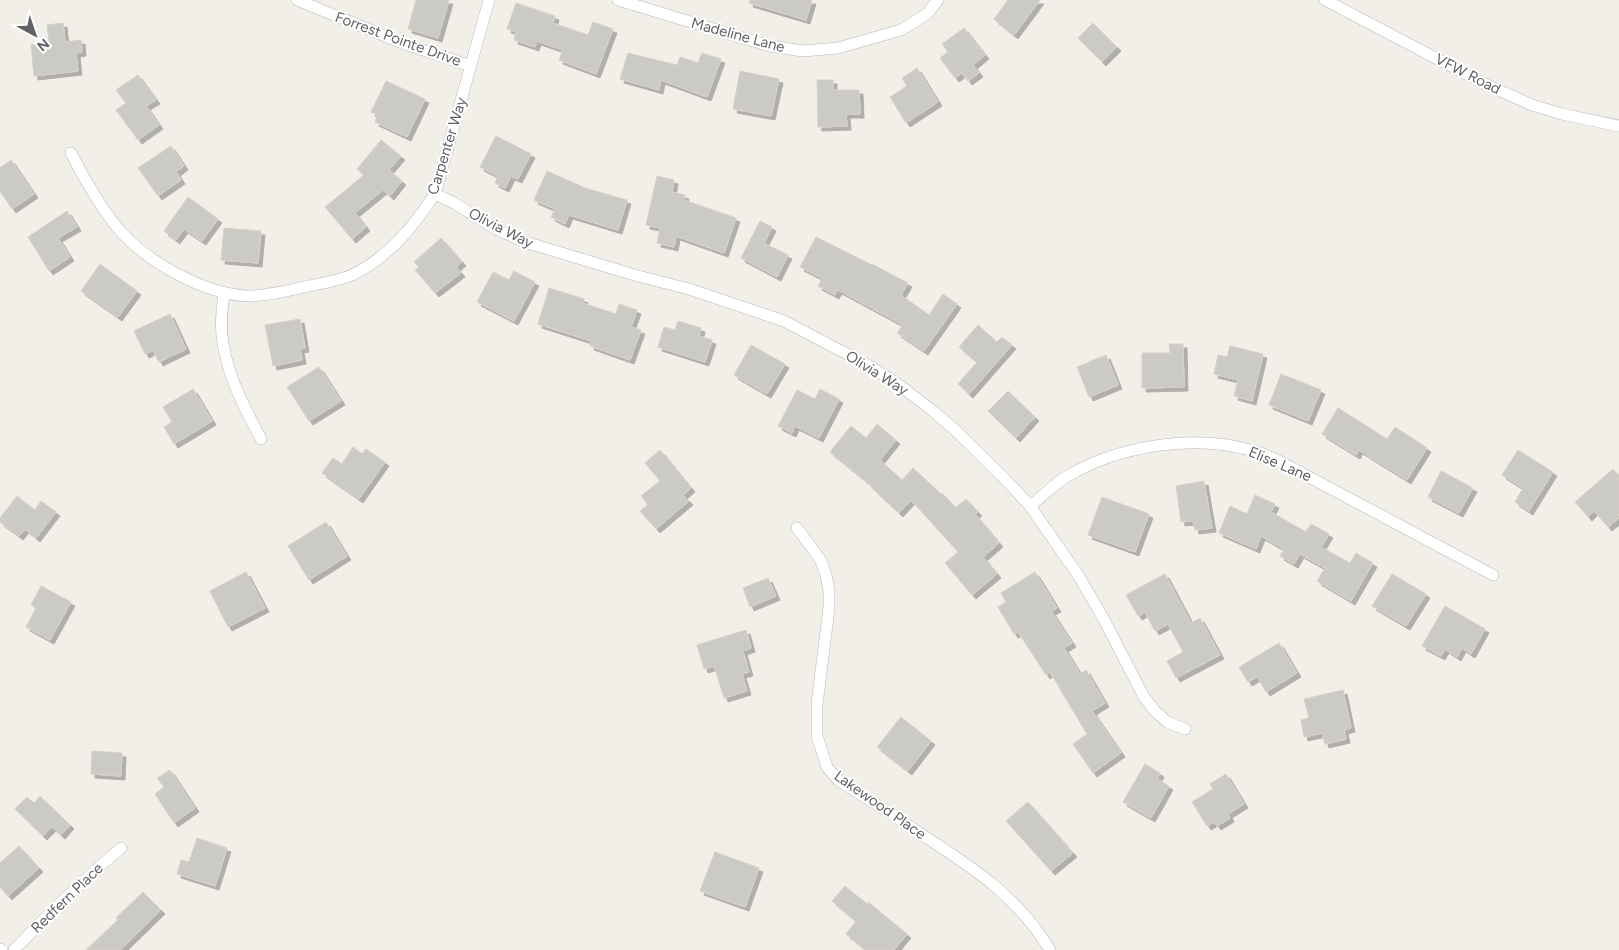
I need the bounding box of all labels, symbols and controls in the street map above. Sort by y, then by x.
street label: Forrest Pointe Drive [333,8,463,70]
north arrow [10,10,60,60]
street label: Madeline Lane [689,14,787,56]
text: N [33,35,53,55]
street label: VFW Road [1432,50,1504,98]
street label: Carpenter Way [424,95,470,197]
street label: Olivia Way [466,204,536,252]
street label: Olivia Way [842,347,912,399]
street label: Elise Lane [1246,443,1314,485]
street label: Lakewood Place [831,767,929,843]
street label: Redfern Place [27,859,107,937]

